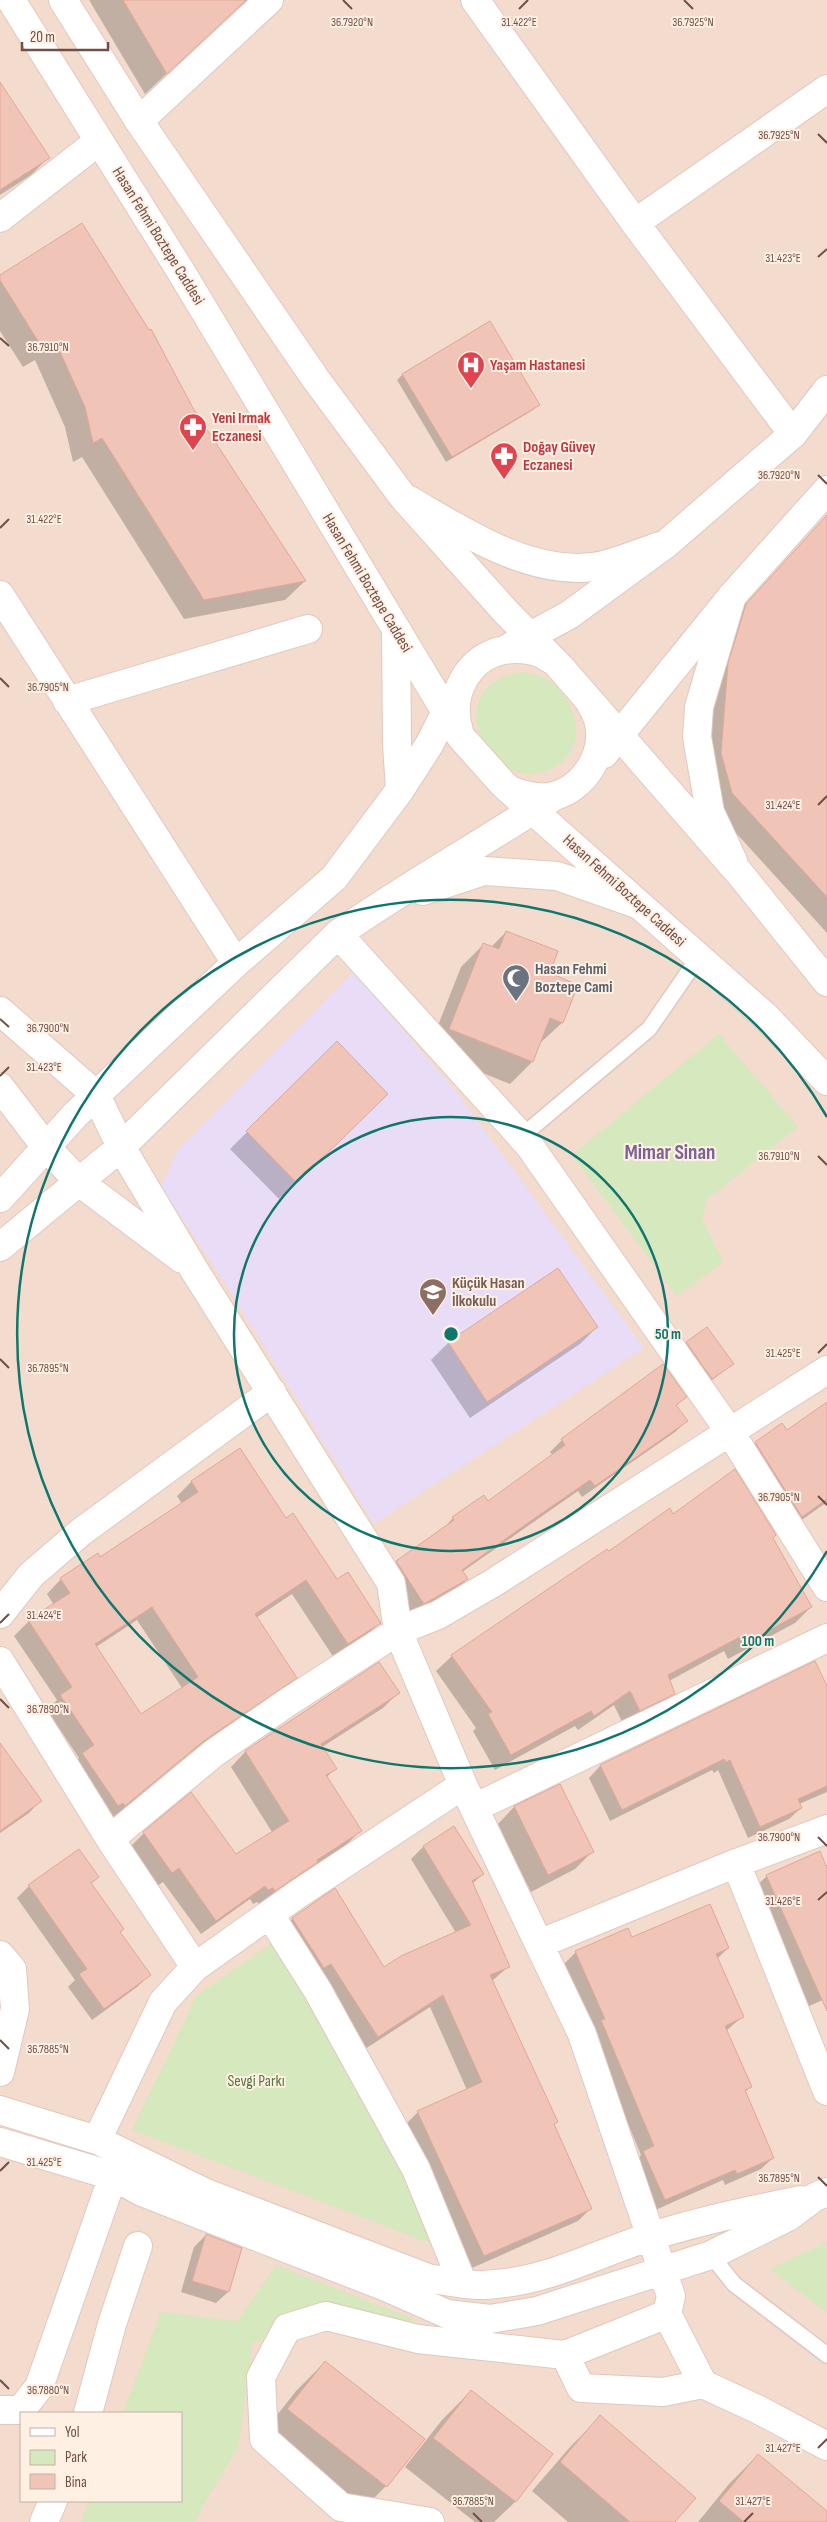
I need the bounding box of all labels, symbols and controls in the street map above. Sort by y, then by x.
text: 36.7920°N [331,15,373,30]
text: 31.422°E [501,15,537,30]
text: 36.7925°N [672,15,714,30]
scale bar [22,20,109,52]
text: 20 m [30,28,55,47]
text: 36.7925°N [758,128,800,143]
street label: Hasan Fehmi Boztepe Caddesi [108,164,208,308]
text: 31.423°E [765,251,801,266]
text: 36.7910°N [27,340,69,355]
hospital icon: Yaşam Hastanesi [456,350,486,389]
place label: Yaşam Hastanesi [490,356,585,375]
place label: Yeni Irmak Eczanesi [212,409,271,446]
pharmacy icon: Yeni Irmak Eczanesi [178,412,208,451]
place label: Doğay Güvey Eczanesi [523,438,596,475]
pharmacy icon: Doğay Güvey Eczanesi [489,441,519,480]
text: 36.7920°N [758,468,800,483]
street label: Hasan Fehmi Boztepe Caddesi [318,510,416,656]
text: 31.422°E [26,512,62,527]
text: 36.7905°N [27,680,69,695]
text: 31.424°E [766,798,800,813]
street label: Hasan Fehmi Boztepe Caddesi [559,831,689,951]
place label: Hasan Fehmi Boztepe Cami [535,960,612,997]
mosque icon: Hasan Fehmi Boztepe Cami [501,963,531,1002]
text: 36.7900°N [27,1021,69,1036]
text: 31.423°E [26,1060,62,1075]
district label: Mimar Sinan [625,1140,715,1165]
text: 36.7910°N [758,1149,800,1164]
place label: Küçük Hasan İlkokulu [452,1274,525,1311]
school or university icon: Küçük Hasan İlkokulu [418,1277,448,1316]
centre of rings [442,1325,460,1343]
text: 50 m [655,1325,681,1344]
text: 31.425°E [765,1346,801,1361]
text: 36.7895°N [27,1361,69,1376]
text: 36.7905°N [758,1490,800,1505]
text: 31.424°E [27,1608,61,1623]
text: 100 m [742,1632,774,1651]
text: 36.7890°N [27,1702,69,1717]
text: 36.7900°N [758,1830,800,1845]
text: 31.426°E [765,1894,801,1909]
text: 36.7885°N [27,2042,69,2057]
park label: Sevgi Parkı [227,2072,285,2091]
text: 31.425°E [26,2155,62,2170]
text: 36.7895°N [758,2171,800,2186]
text: 36.7880°N [27,2383,69,2398]
legend [20,2412,182,2502]
text: Yol [65,2423,80,2442]
text: 31.427°E [765,2441,801,2456]
text: Park [65,2448,87,2467]
text: Bina [65,2473,87,2492]
text: 36.7885°N [452,2494,494,2509]
text: 31.427°E [735,2494,771,2509]

